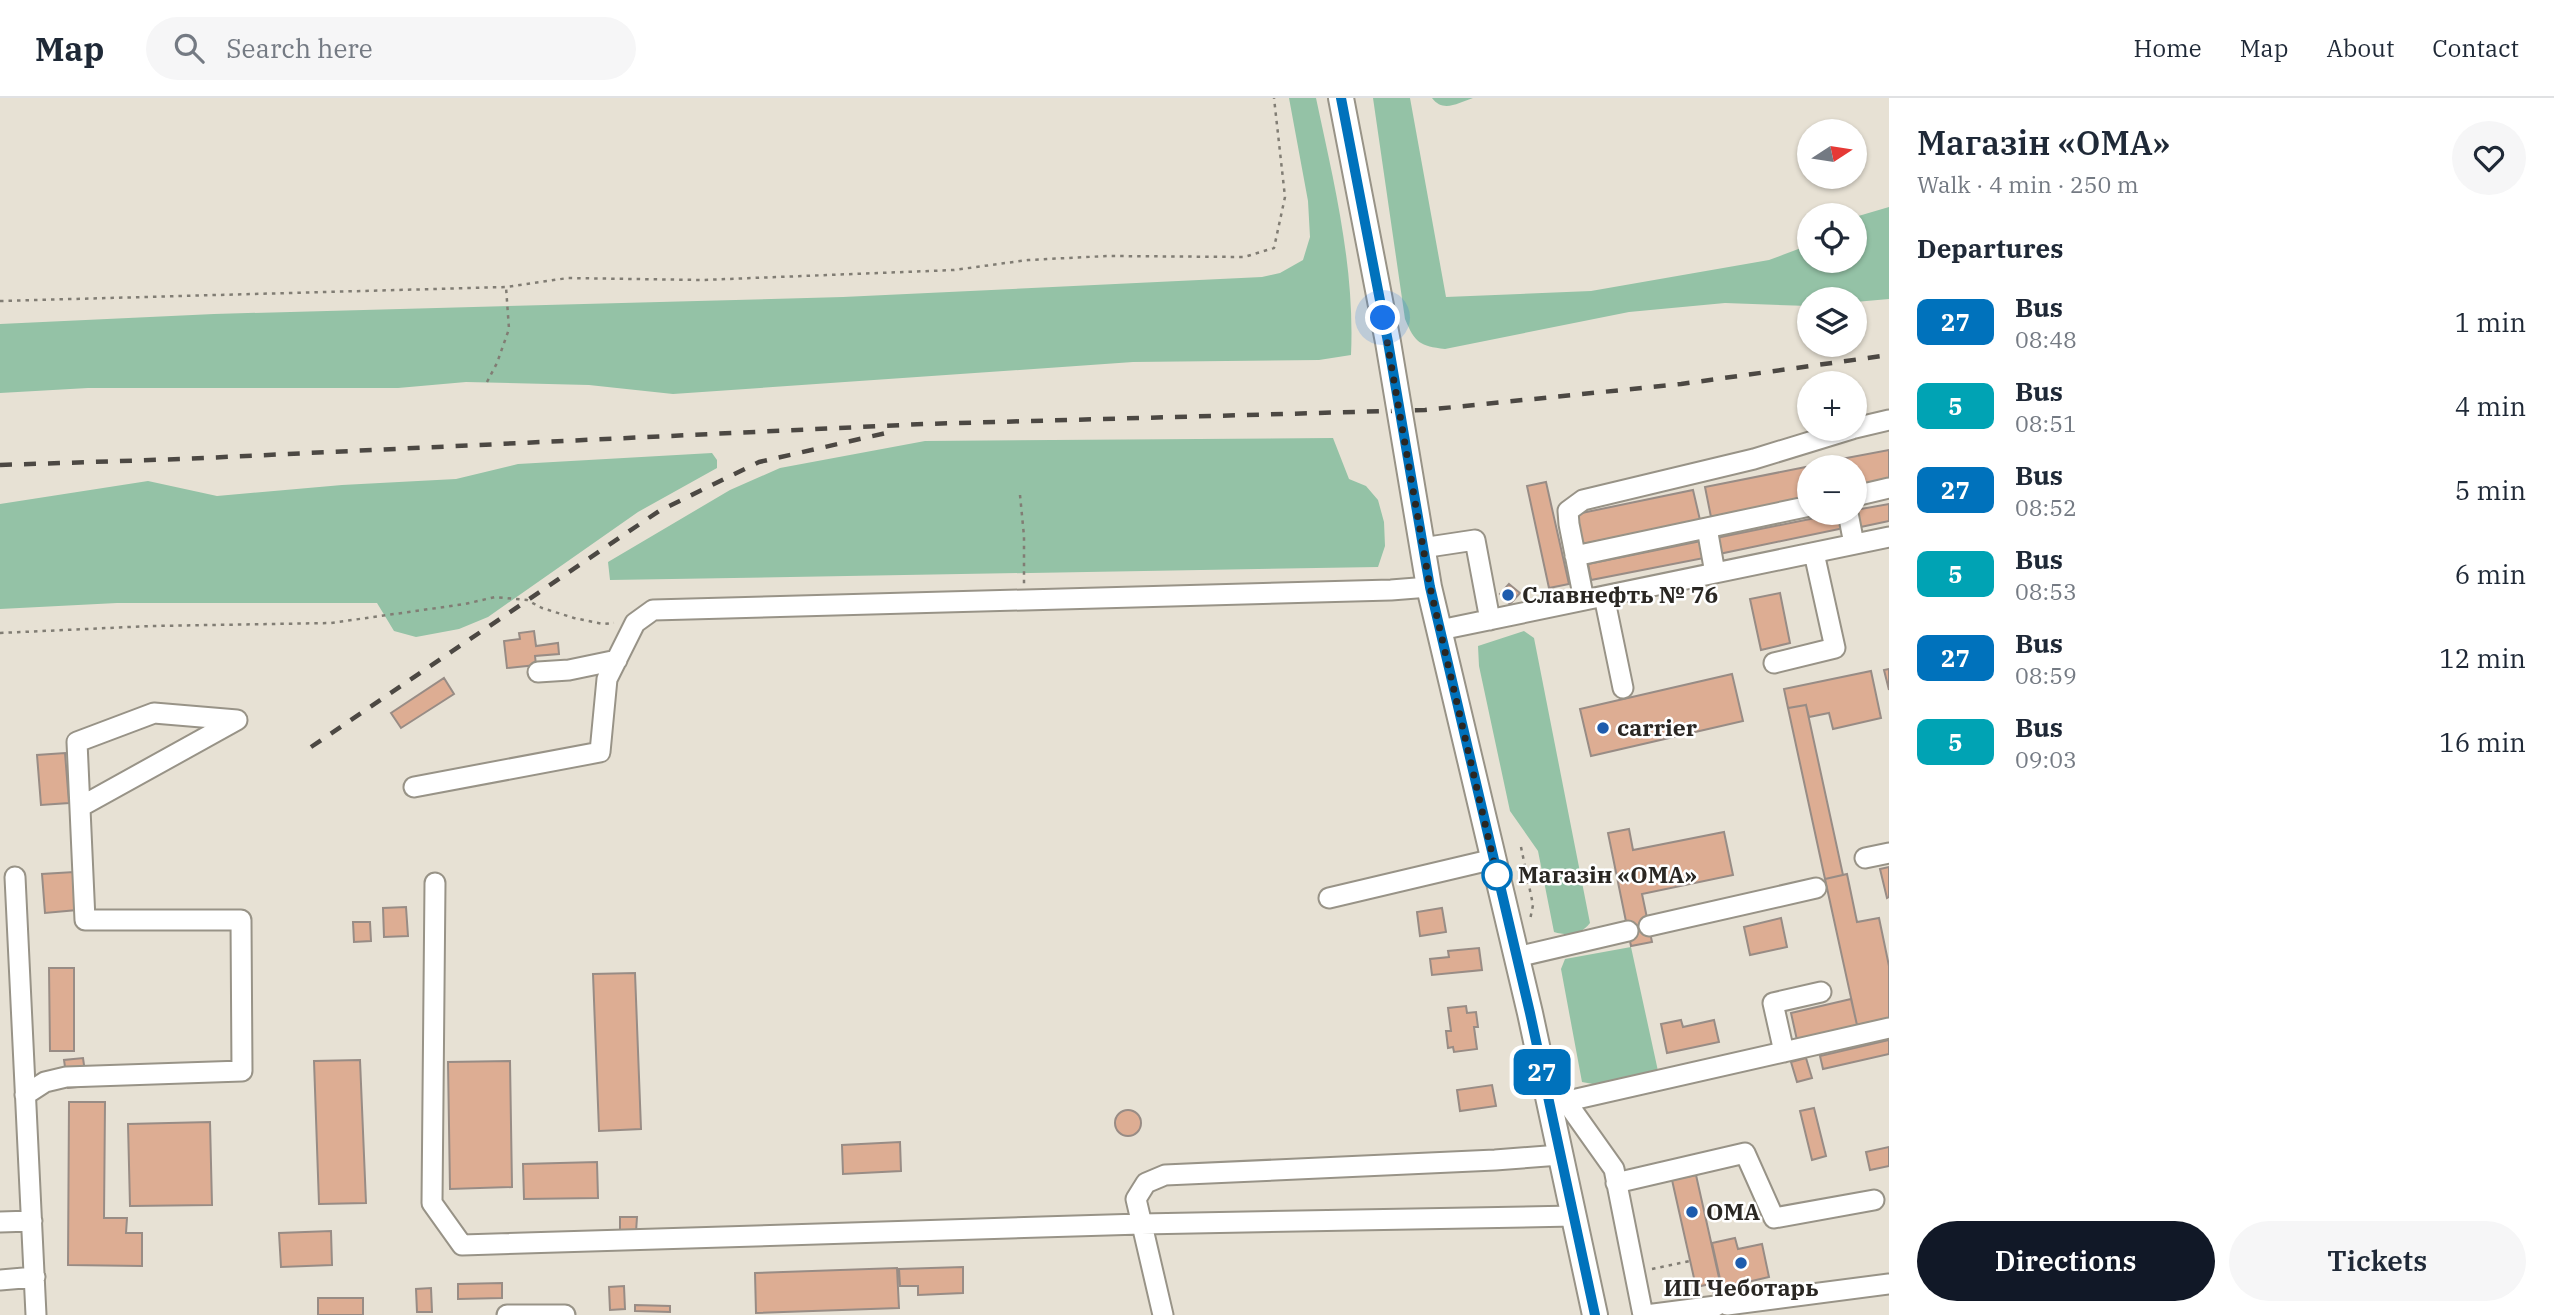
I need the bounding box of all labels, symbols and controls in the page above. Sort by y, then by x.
search box [146,17,636,80]
text: Map [35,27,104,70]
icon: search [170,29,208,67]
text: Search here [226,31,373,65]
text: Home [2134,32,2202,64]
text: Map [2240,32,2288,64]
text: About [2326,32,2394,64]
text: Contact [2432,32,2519,64]
north arrow [1797,119,1867,189]
map controls [1797,119,1867,525]
text: Магазін «ОМА» [1917,121,2170,164]
button: heart [2452,121,2526,195]
text: Walk · 4 min · 250 m [1917,169,2139,199]
button: locate [1797,203,1867,273]
text: Departures [1917,231,2063,265]
button: layers [1797,287,1867,357]
text: Bus [2015,290,2063,324]
your location [1365,300,1400,335]
text: 1 min [2455,305,2526,339]
text: 27 [1941,306,1970,338]
text: 08:48 [2015,324,2077,354]
button: + [1797,371,1867,441]
text: Bus [2015,374,2063,408]
text: 4 min [2455,389,2526,423]
text: 5 [1948,390,1963,422]
text: 08:51 [2015,408,2077,438]
button: − [1797,455,1867,525]
text: Bus [2015,458,2063,492]
text: 5 min [2455,473,2526,507]
text: 27 [1941,474,1970,506]
text: 08:52 [2015,492,2077,522]
text: Bus [2015,542,2063,576]
text: 6 min [2455,557,2526,591]
text: 5 [1948,558,1963,590]
text: 08:53 [2015,576,2077,606]
place label: Славнефть № 76 [1522,579,1718,609]
marker: Славнефть № 76 [1500,587,1516,603]
text: Bus [2015,626,2063,660]
text: 12 min [2439,641,2526,675]
text: 27 [1941,642,1970,674]
text: 08:59 [2015,660,2077,690]
text: Bus [2015,710,2063,744]
place label: carrier [1617,712,1698,742]
marker: carrier [1595,720,1611,736]
text: 16 min [2439,725,2526,759]
text: 5 [1948,726,1963,758]
text: 09:03 [2015,744,2077,774]
place label: Магазін «ОМА» [1518,859,1697,889]
marker: Магазін «ОМА» [1482,860,1512,890]
line badge: 27 [1510,1049,1574,1095]
text: 27 [1528,1056,1556,1088]
place label: ОМА [1706,1196,1760,1226]
marker: ОМА [1684,1204,1700,1220]
button: Directions [1917,1221,2215,1301]
button: Tickets [2229,1221,2526,1301]
marker: ИП Чеботарь [1733,1255,1749,1271]
place label: ИП Чеботарь [1664,1272,1818,1302]

